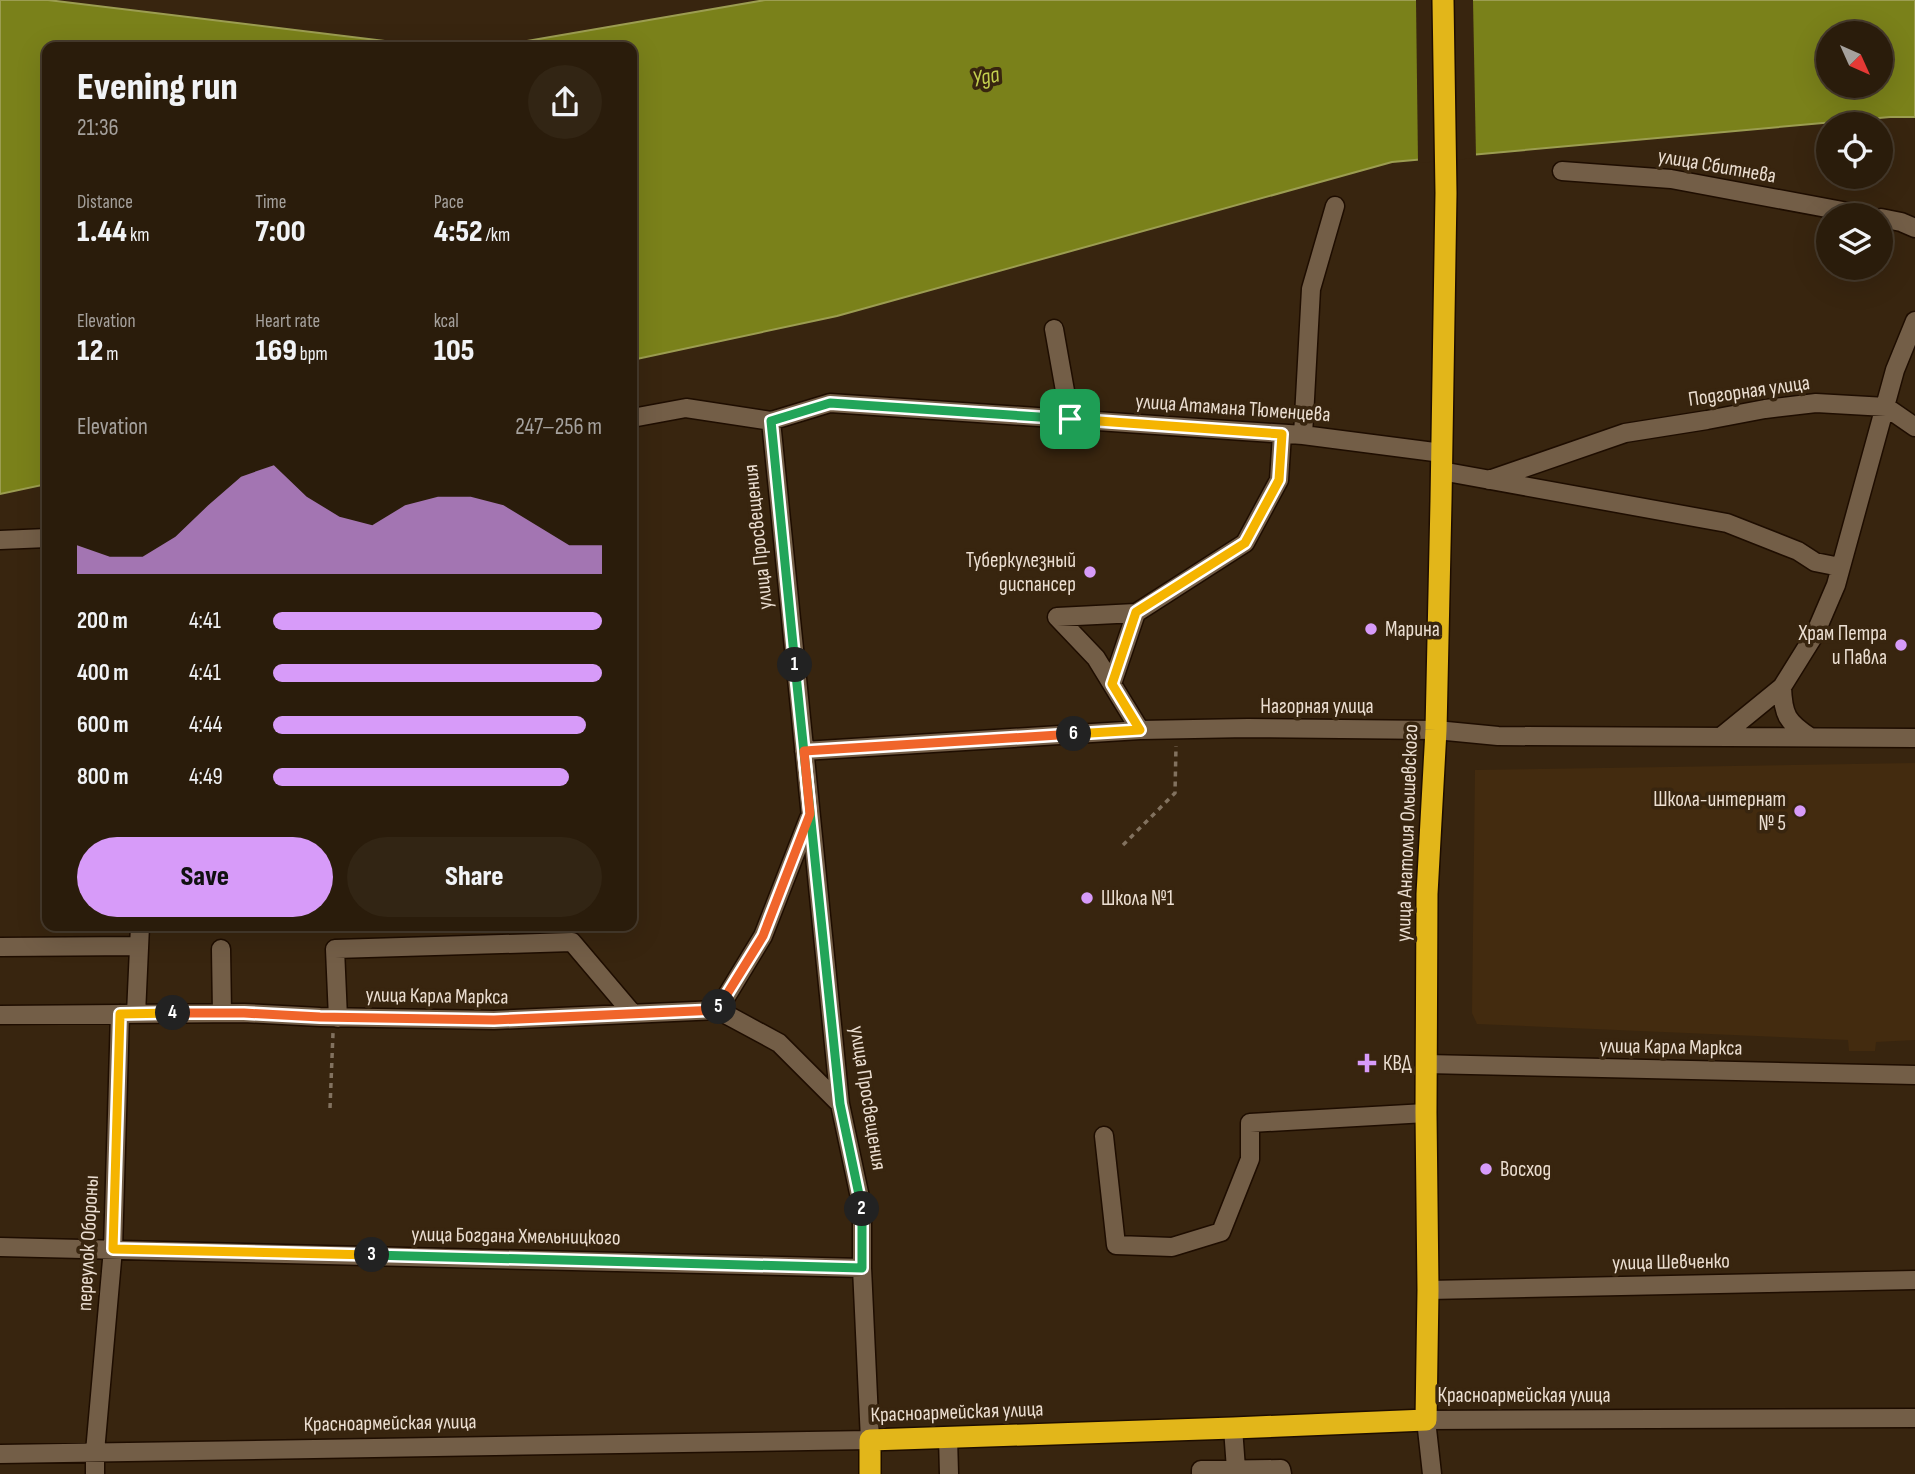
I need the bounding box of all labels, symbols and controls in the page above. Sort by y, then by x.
north arrow [1816,21,1894,98]
map controls [1816,21,1893,280]
water label: Уда [970,60,1003,94]
text: Evening run [77,65,238,110]
button: share [528,65,602,139]
button: locate [1816,112,1893,189]
text: 21:36 [77,114,119,142]
street label: улица Сбитнева [1656,143,1778,189]
text: Distance [77,191,133,214]
text: Time [255,191,286,214]
text: Pace [434,191,464,214]
button: layers [1816,203,1893,280]
text: 1.44 [77,214,127,250]
text: 7:00 [255,214,305,250]
text: 4:52 [434,214,483,250]
text: km [127,224,149,247]
text: /km [483,224,510,247]
text: Elevation [77,310,136,333]
text: Heart rate [255,310,320,333]
text: kcal [434,310,459,333]
text: 12 [77,333,103,369]
text: 169 [255,333,297,369]
text: 105 [434,333,474,369]
text: m [103,343,118,366]
text: bpm [297,343,328,366]
street label: Подгорная улица [1687,370,1811,412]
pin [1040,389,1100,449]
street label: улица Атамана Тюменцева [1135,389,1331,427]
icon: arrive [1051,400,1089,438]
text: Elevation [77,413,148,441]
text: 247–256 m [515,413,602,441]
street label: улица Просвещения [738,463,778,611]
place label: Туберкулезный диспансер [966,548,1076,597]
marker: Туберкулезный диспансер [1082,564,1098,580]
text: 200 m [77,607,128,635]
text: 4:41 [189,607,221,635]
place label: Марина [1385,617,1440,642]
marker: Марина [1363,621,1379,637]
place label: Храм Петра и Павла [1797,621,1887,670]
marker: Храм Петра и Павла [1893,637,1909,653]
pin: 1 [778,648,812,682]
text: 1 [791,653,798,676]
text: 400 m [77,659,128,687]
text: 4:41 [189,659,221,687]
street label: Нагорная улица [1260,694,1374,719]
text: 600 m [77,711,129,739]
text: 4:44 [189,711,222,739]
pin: 6 [1056,716,1092,752]
text: 6 [1069,722,1078,745]
street label: улица Анатолия Ольшевского [1391,724,1423,942]
text: 800 m [77,763,129,791]
text: 4:49 [189,763,223,791]
place label: Школа-интернат № 5 [1653,787,1786,836]
marker: Школа-интернат № 5 [1792,803,1808,819]
button: Save [77,837,333,917]
button: Share [347,837,602,917]
place label: Школа №1 [1101,886,1175,911]
marker: Школа №1 [1079,890,1095,906]
street label: улица Карла Маркса [365,982,509,1010]
pin: 5 [702,990,736,1024]
text: 5 [714,995,723,1018]
pin: 4 [156,996,190,1030]
text: 4 [168,1001,177,1024]
street label: улица Просвещения [844,1024,892,1172]
street label: улица Карла Маркса [1599,1033,1743,1061]
place label: КВД [1383,1051,1412,1076]
marker: КВД [1357,1053,1377,1073]
place label: Восход [1500,1157,1551,1182]
marker: Восход [1478,1161,1494,1177]
street label: переулок Обороны [72,1174,104,1312]
pin: 2 [844,1192,880,1226]
text: 2 [857,1197,866,1220]
street label: улица Богдана Хмельницкого [411,1222,621,1250]
pin: 3 [354,1238,390,1272]
text: 3 [367,1243,376,1266]
street label: улица Шевченко [1612,1248,1730,1276]
street label: Красноармейская улица [1438,1383,1611,1408]
street label: Красноармейская улица [870,1396,1044,1428]
street label: Красноармейская улица [303,1409,477,1437]

